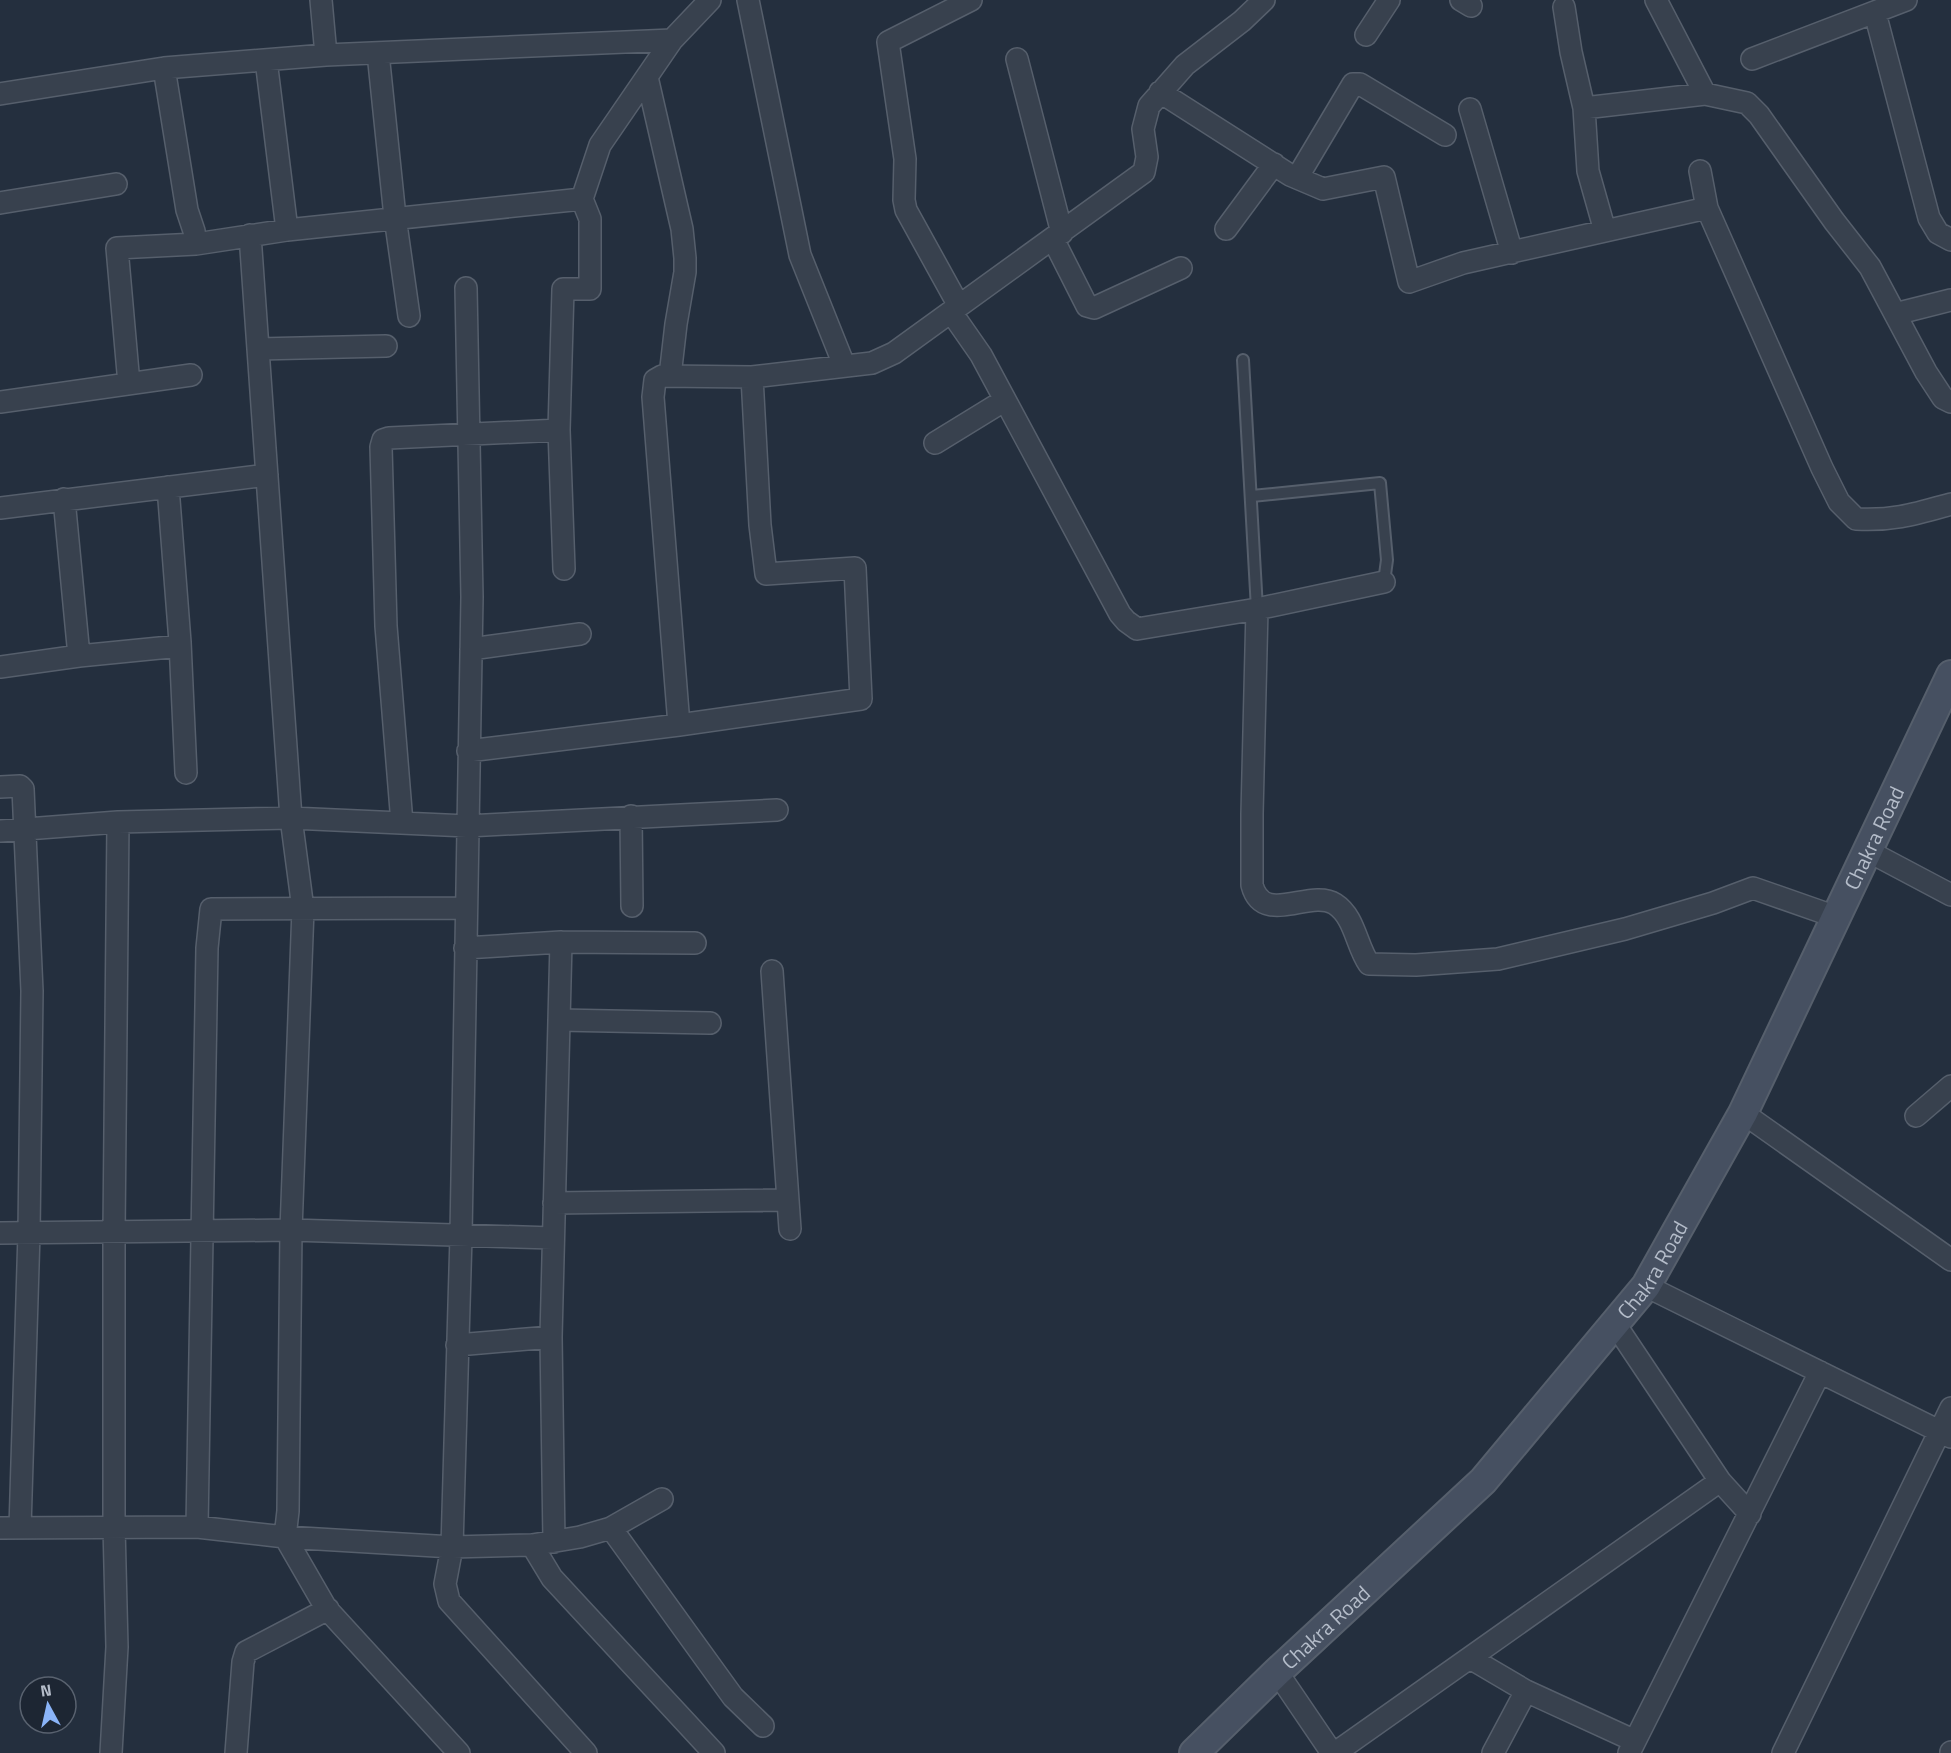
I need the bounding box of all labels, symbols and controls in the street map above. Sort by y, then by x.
street label: Chakra Road [1835,781,1912,895]
street label: Chakra Road [1609,1215,1695,1326]
street label: Chakra Road [1274,1578,1377,1677]
north arrow [18,1675,78,1735]
text: N [39,1677,53,1703]

